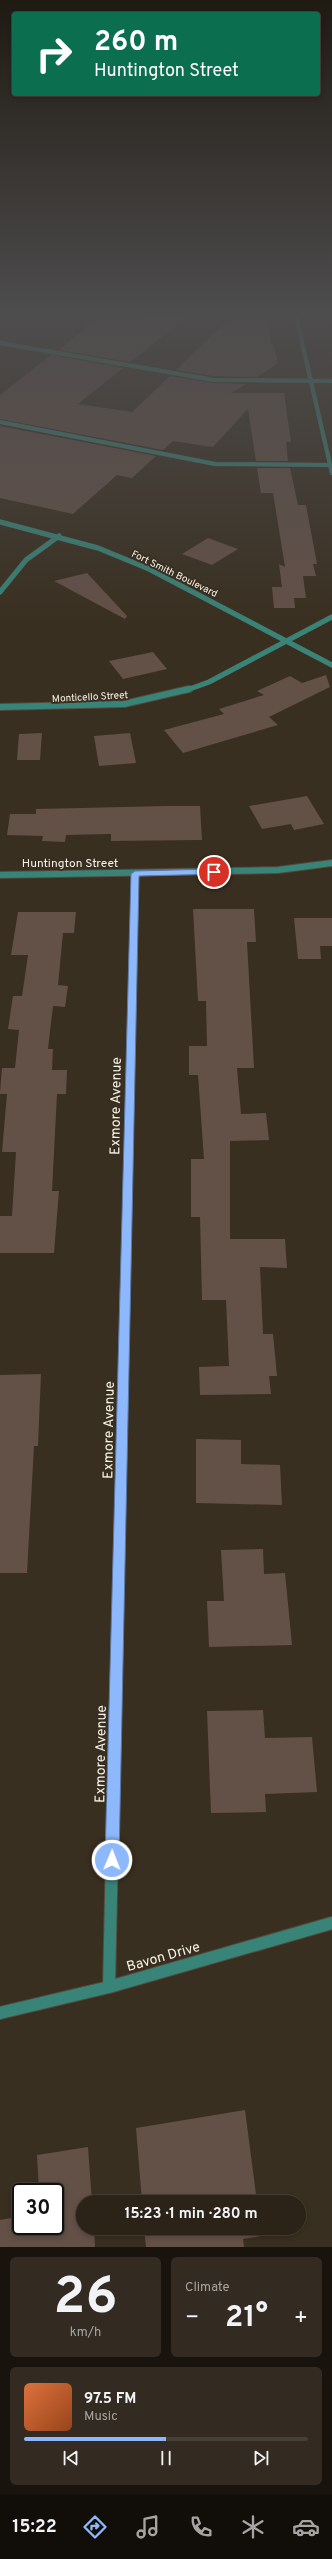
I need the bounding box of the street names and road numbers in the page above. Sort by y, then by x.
street label: Fort Smith Boulevard [129,548,220,601]
street label: Monticello Street [52,689,129,706]
street label: Huntington Street [22,856,118,872]
street label: Exmore Avenue [107,1057,126,1155]
street label: Exmore Avenue [100,1381,119,1479]
street label: Exmore Avenue [92,1705,111,1803]
street label: Bavon Drive [125,1939,202,1976]

